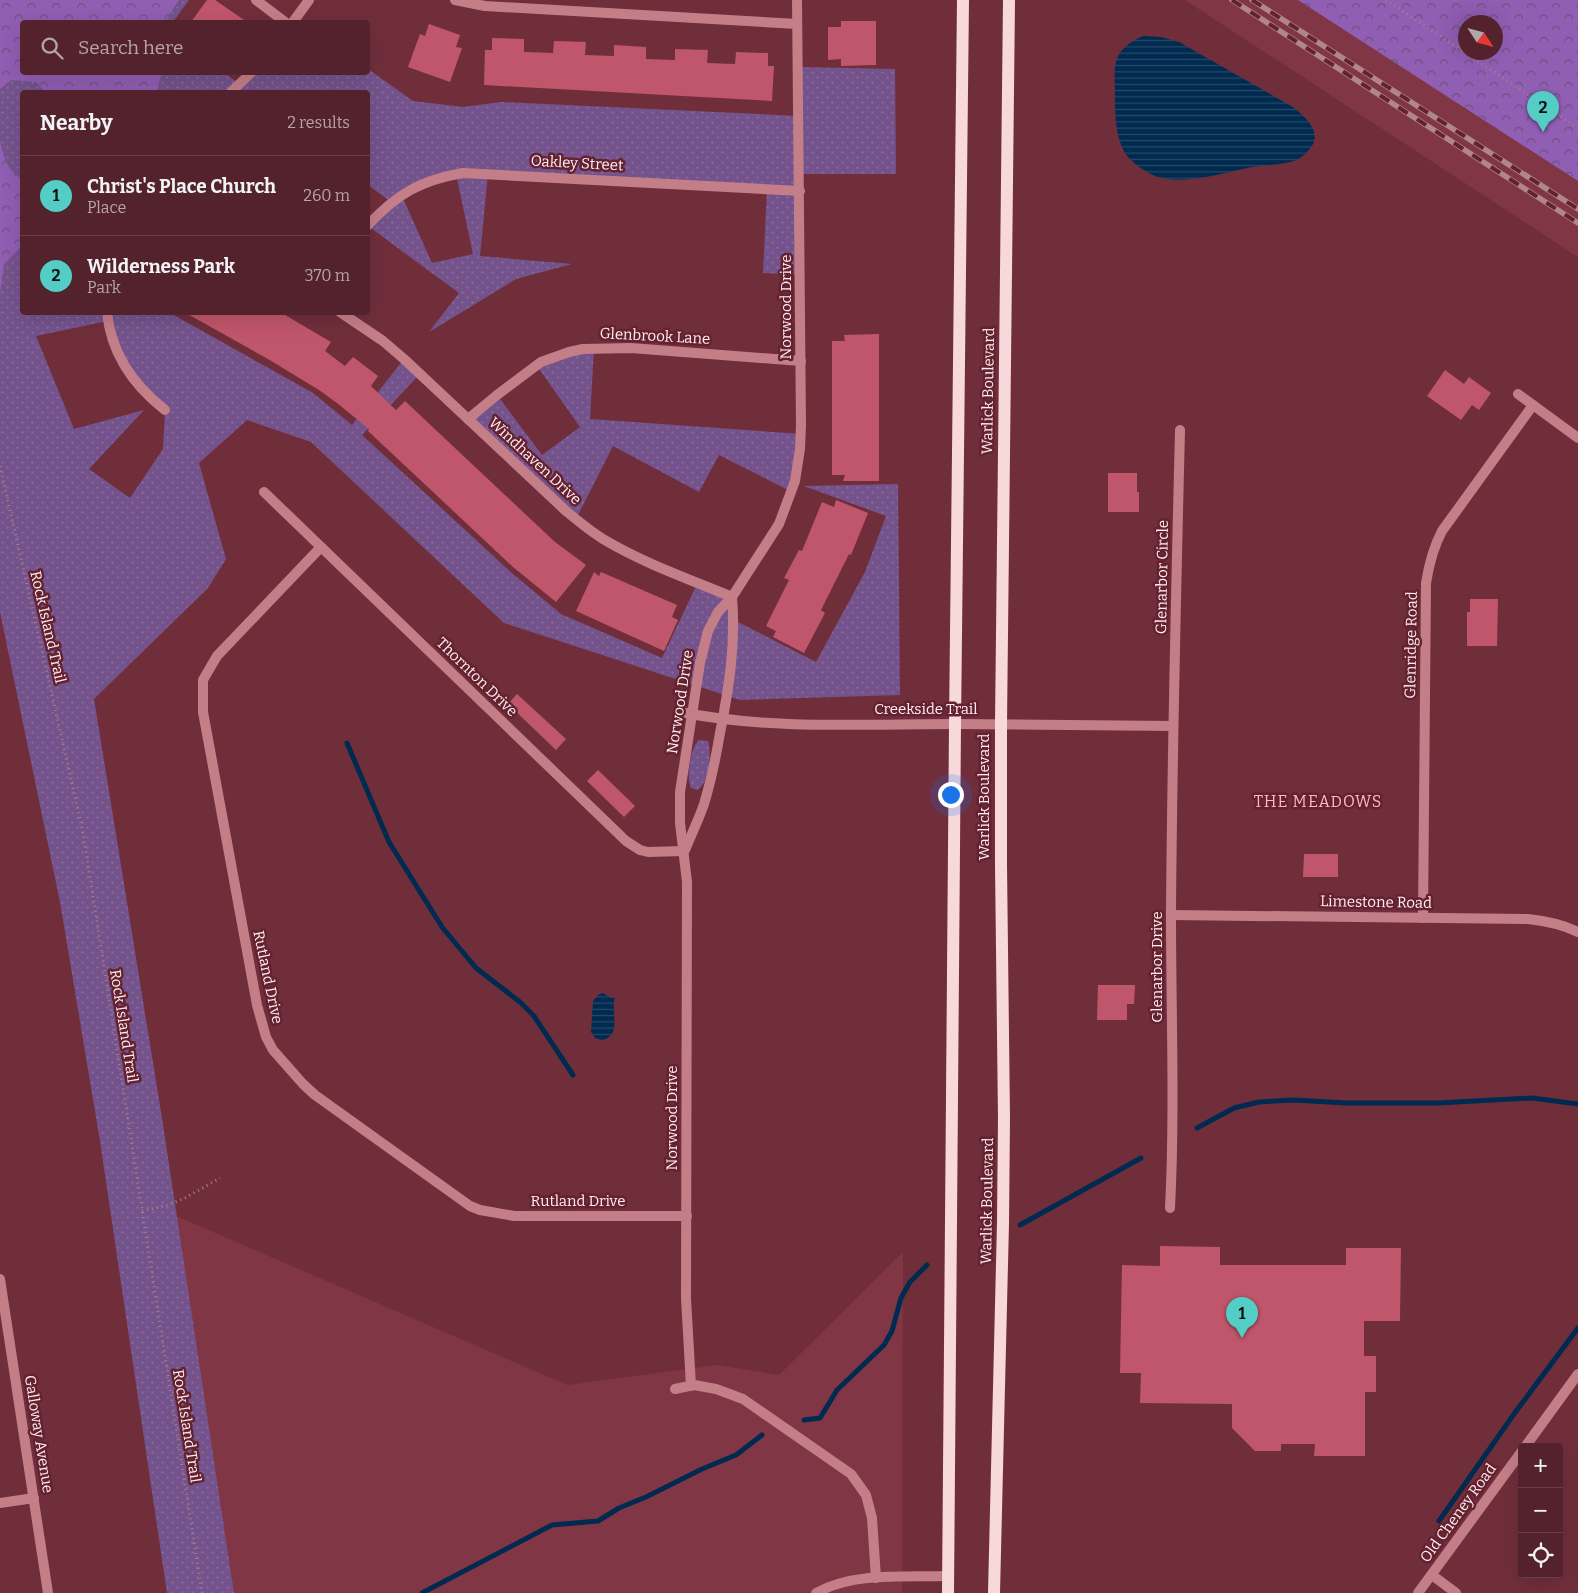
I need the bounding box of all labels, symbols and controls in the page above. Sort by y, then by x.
north arrow [1458,15,1503,60]
search box [20,20,370,75]
icon: search [38,34,66,62]
text: Search here [78,36,183,59]
pin: 2 [1527,91,1559,132]
text: Nearby [40,110,113,136]
text: 2 results [287,113,350,132]
street label: Oakley Street [530,152,624,174]
text: Christ's Place Church [87,175,276,198]
text: 1 [53,186,59,205]
text: 260 m [303,186,350,205]
text: Place [87,198,126,217]
text: Wilderness Park [87,255,235,278]
street label: Norwood Drive [777,255,795,359]
text: 2 [51,266,61,285]
text: 370 m [304,266,350,285]
text: Park [87,278,121,297]
street label: Glenbrook Lane [599,324,711,348]
street label: Warlick Boulevard [978,327,998,455]
street label: Windhaven Drive [485,413,585,509]
street label: Glenarbor Circle [1152,520,1172,634]
street label: Rock Island Trail [26,569,70,685]
street label: Glenridge Road [1401,591,1421,699]
street label: Thornton Drive [433,634,521,720]
street label: Norwood Drive [663,649,697,755]
street label: Creekside Trail [874,700,978,718]
street label: Warlick Boulevard [975,733,993,861]
your location [938,782,964,808]
district label: THE MEADOWS [1254,792,1382,811]
street label: Limestone Road [1320,892,1432,912]
street label: Glenarbor Drive [1148,911,1166,1023]
street label: Rutland Drive [249,929,287,1025]
street label: Rock Island Trail [106,968,142,1084]
street label: Norwood Drive [663,1066,681,1170]
street label: Warlick Boulevard [977,1137,997,1265]
street label: Rutland Drive [531,1192,625,1210]
pin: 1 [1226,1297,1258,1338]
street label: Rock Island Trail [169,1368,205,1484]
street label: Galloway Avenue [21,1374,57,1494]
map controls [1518,1443,1563,1578]
button: + [1518,1443,1563,1488]
street label: Old Cheney Road [1416,1460,1500,1566]
button: − [1518,1488,1563,1533]
button: locate [1518,1533,1563,1578]

